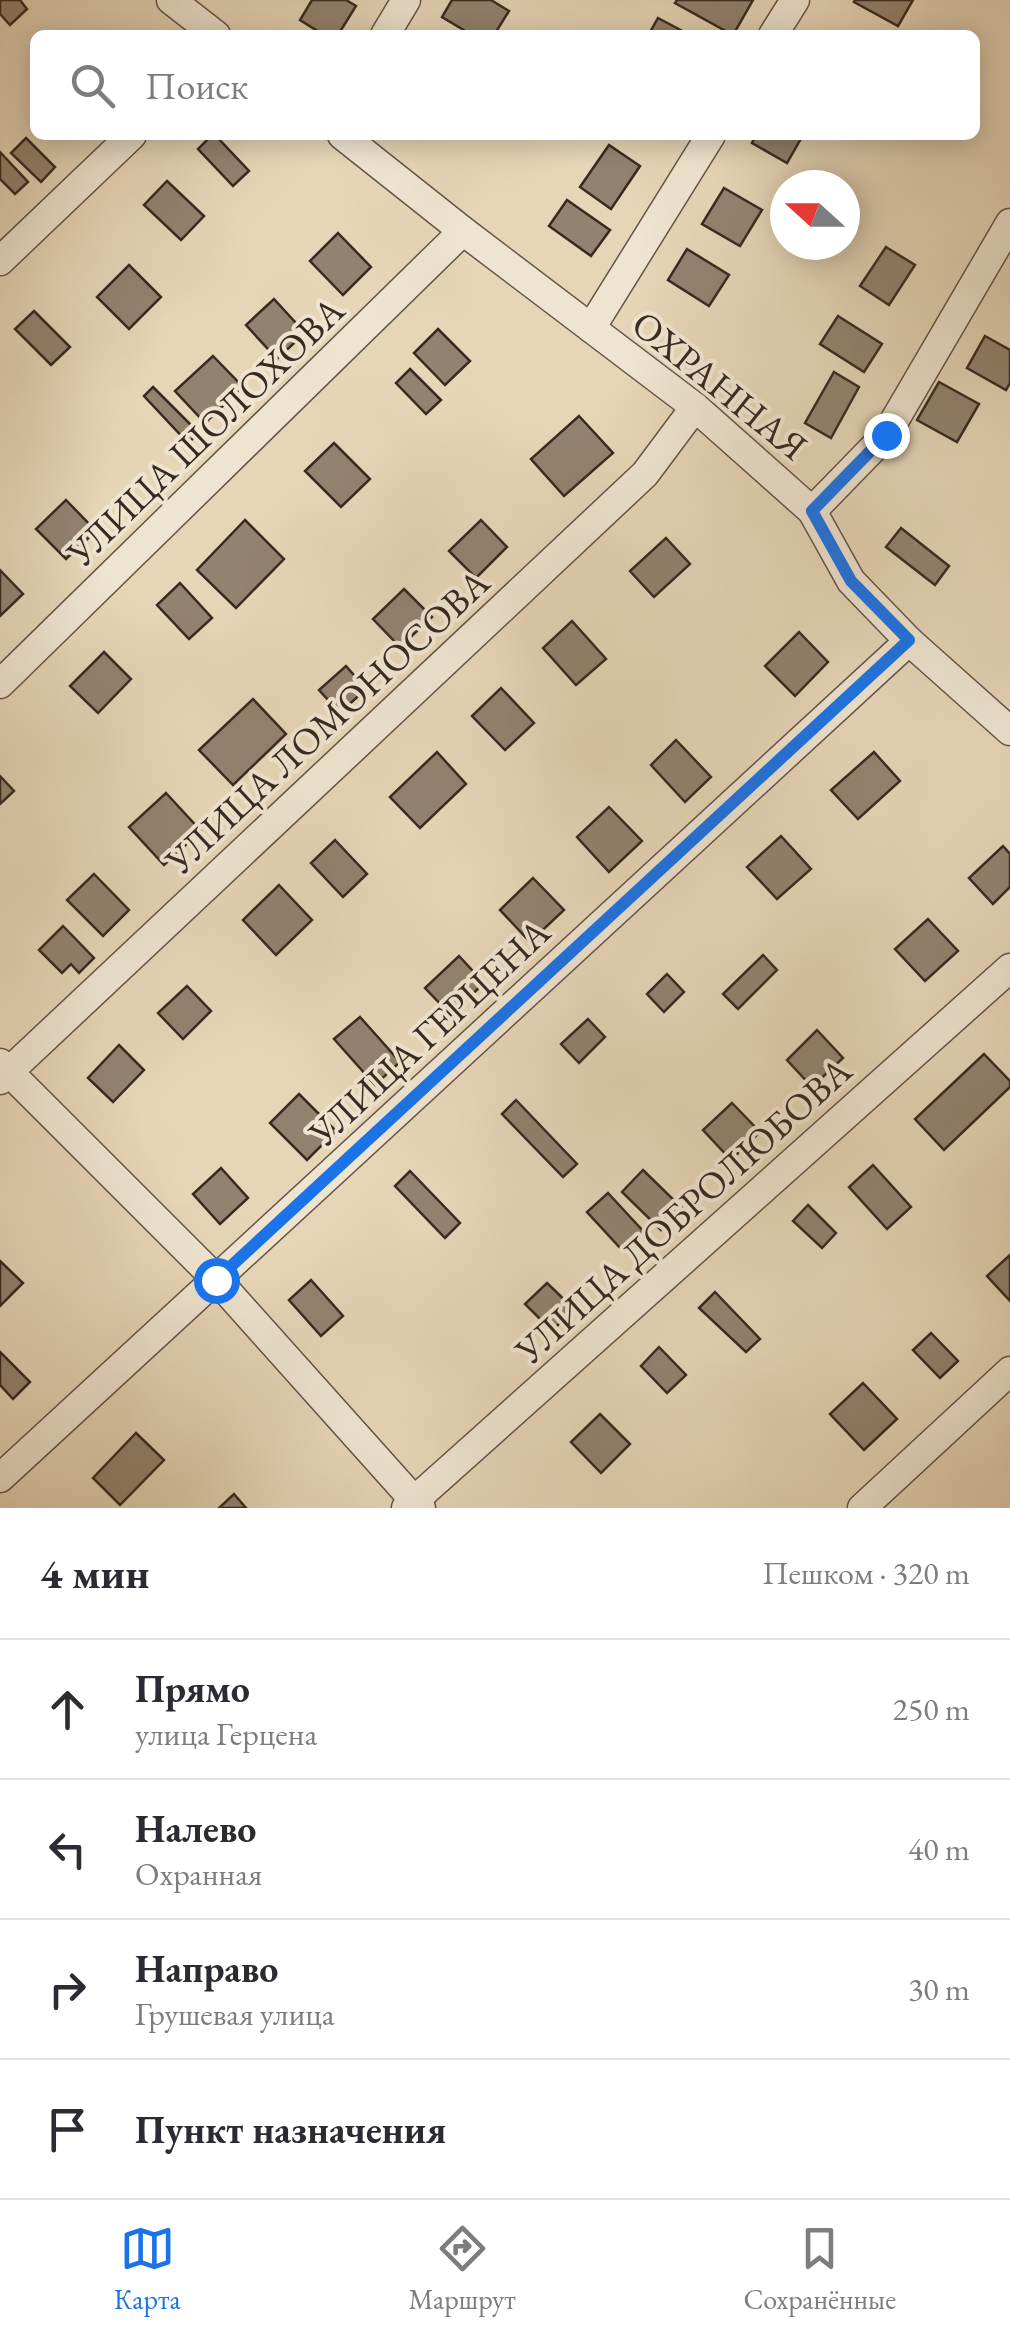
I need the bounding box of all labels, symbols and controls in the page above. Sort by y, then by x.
search box [30,30,980,140]
icon: search [65,58,120,113]
text: Поиск [145,61,248,110]
north arrow [770,170,860,260]
street label: УЛИЦА ШОЛОХОВА [55,285,355,577]
street label: ОХРАННАЯ [622,299,818,471]
route end [864,413,910,459]
street label: УЛИЦА ЛОМОНОСОВА [154,557,500,885]
street label: УЛИЦА ГЕРЦЕНА [297,907,561,1157]
street label: УЛИЦА ДОБРОЛЮБОВА [504,1045,862,1375]
route start [194,1258,240,1304]
text: 4 мин [40,1546,149,1601]
text: Пешком · 320 m [762,1552,970,1594]
text: Прямо [135,1664,250,1713]
icon: ahead [40,1682,95,1737]
text: 250 m [893,1688,970,1730]
text: улица Герцена [135,1713,317,1755]
text: Налево [135,1804,256,1853]
icon: left [40,1822,95,1877]
text: 40 m [908,1828,970,1870]
text: Охранная [135,1853,262,1895]
text: Направо [135,1944,278,1993]
icon: right [40,1962,95,2017]
text: 30 m [908,1968,970,2010]
text: Грушевая улица [135,1993,335,2035]
icon: arrive [40,2102,95,2157]
text: Пункт назначения [135,2105,446,2154]
tab: Карта [114,2221,181,2317]
tab: Маршрут [408,2221,516,2317]
tab: Сохранённые [743,2221,896,2317]

